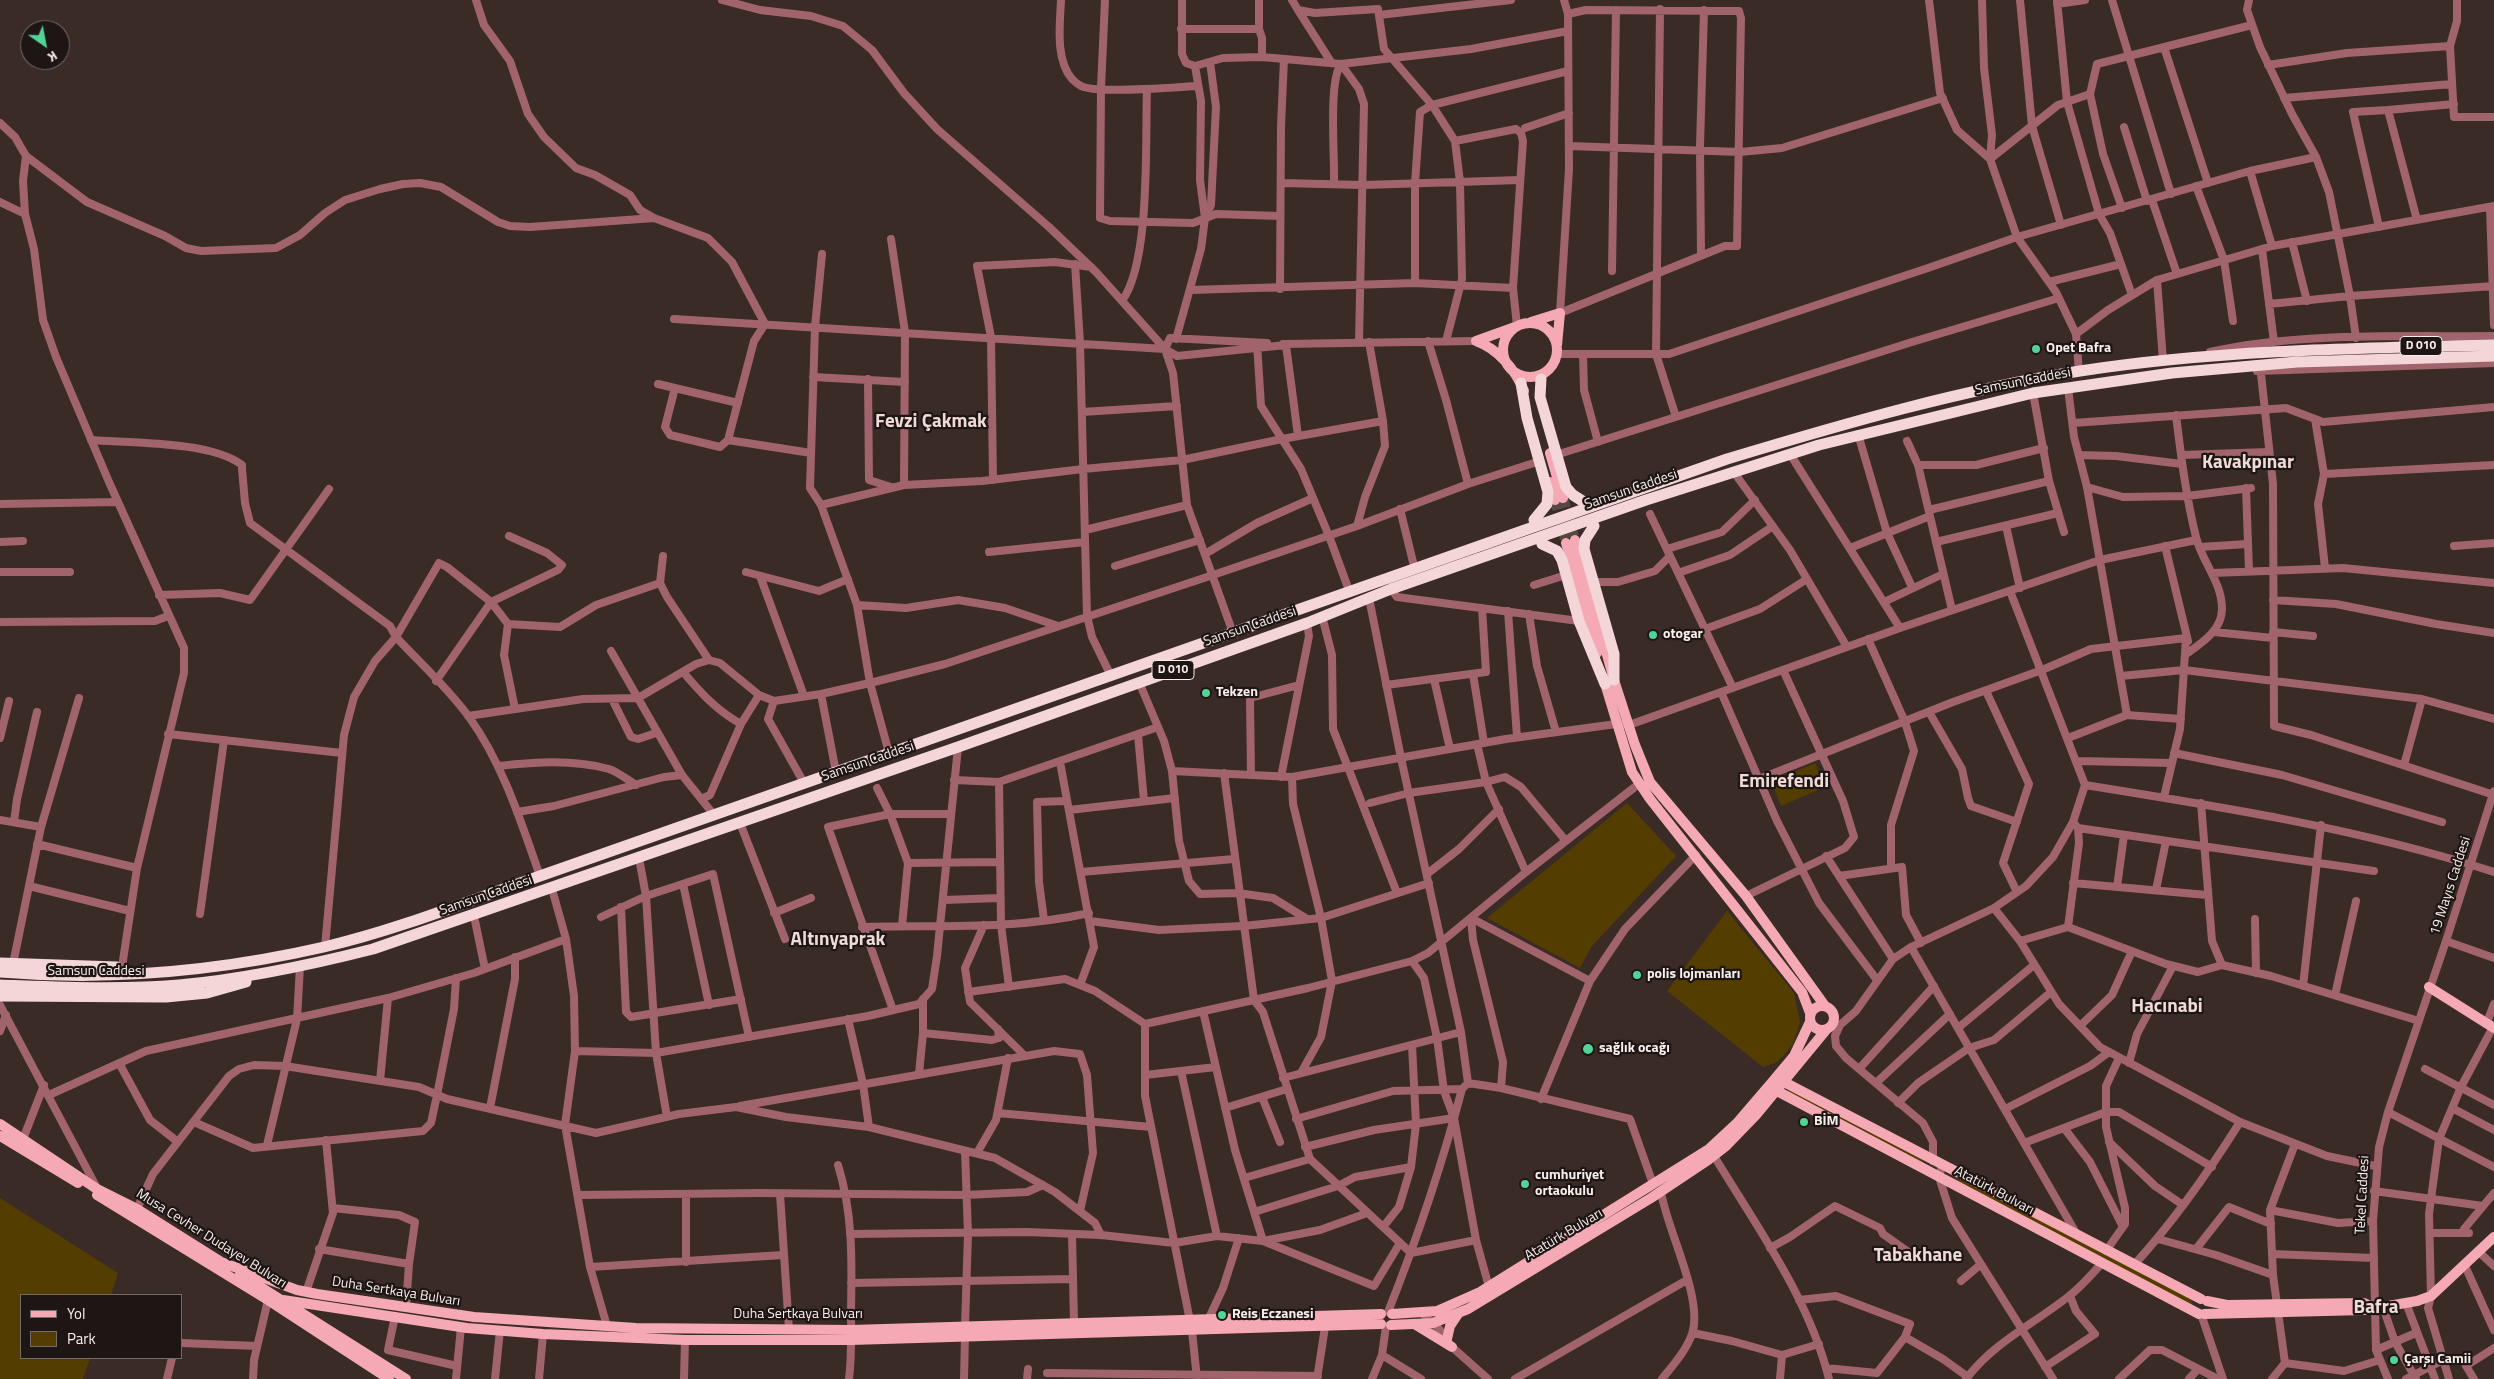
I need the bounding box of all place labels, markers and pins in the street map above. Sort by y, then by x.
place label: Opet Bafra [2046,341,2111,357]
marker: Opet Bafra [2030,343,2042,355]
place label: otogar [1663,627,1703,643]
marker: otogar [1647,629,1659,641]
place label: Tekzen [1216,685,1258,701]
marker: Tekzen [1200,687,1212,699]
place label: polis lojmanları [1647,967,1740,983]
marker: polis lojmanları [1631,969,1643,981]
place label: sağlık ocağı [1599,1041,1670,1057]
marker: sağlık ocağı [1581,1042,1595,1056]
place label: BİM [1814,1114,1839,1130]
marker: BİM [1798,1116,1810,1128]
place label: cumhuriyet ortaokulu [1535,1168,1604,1200]
marker: cumhuriyet ortaokulu [1519,1178,1531,1190]
place label: Reis Eczanesi [1232,1307,1314,1323]
marker: Reis Eczanesi [1216,1309,1228,1321]
place label: Çarşı Camii [2404,1352,2471,1368]
marker: Çarşı Camii [2388,1354,2400,1366]

